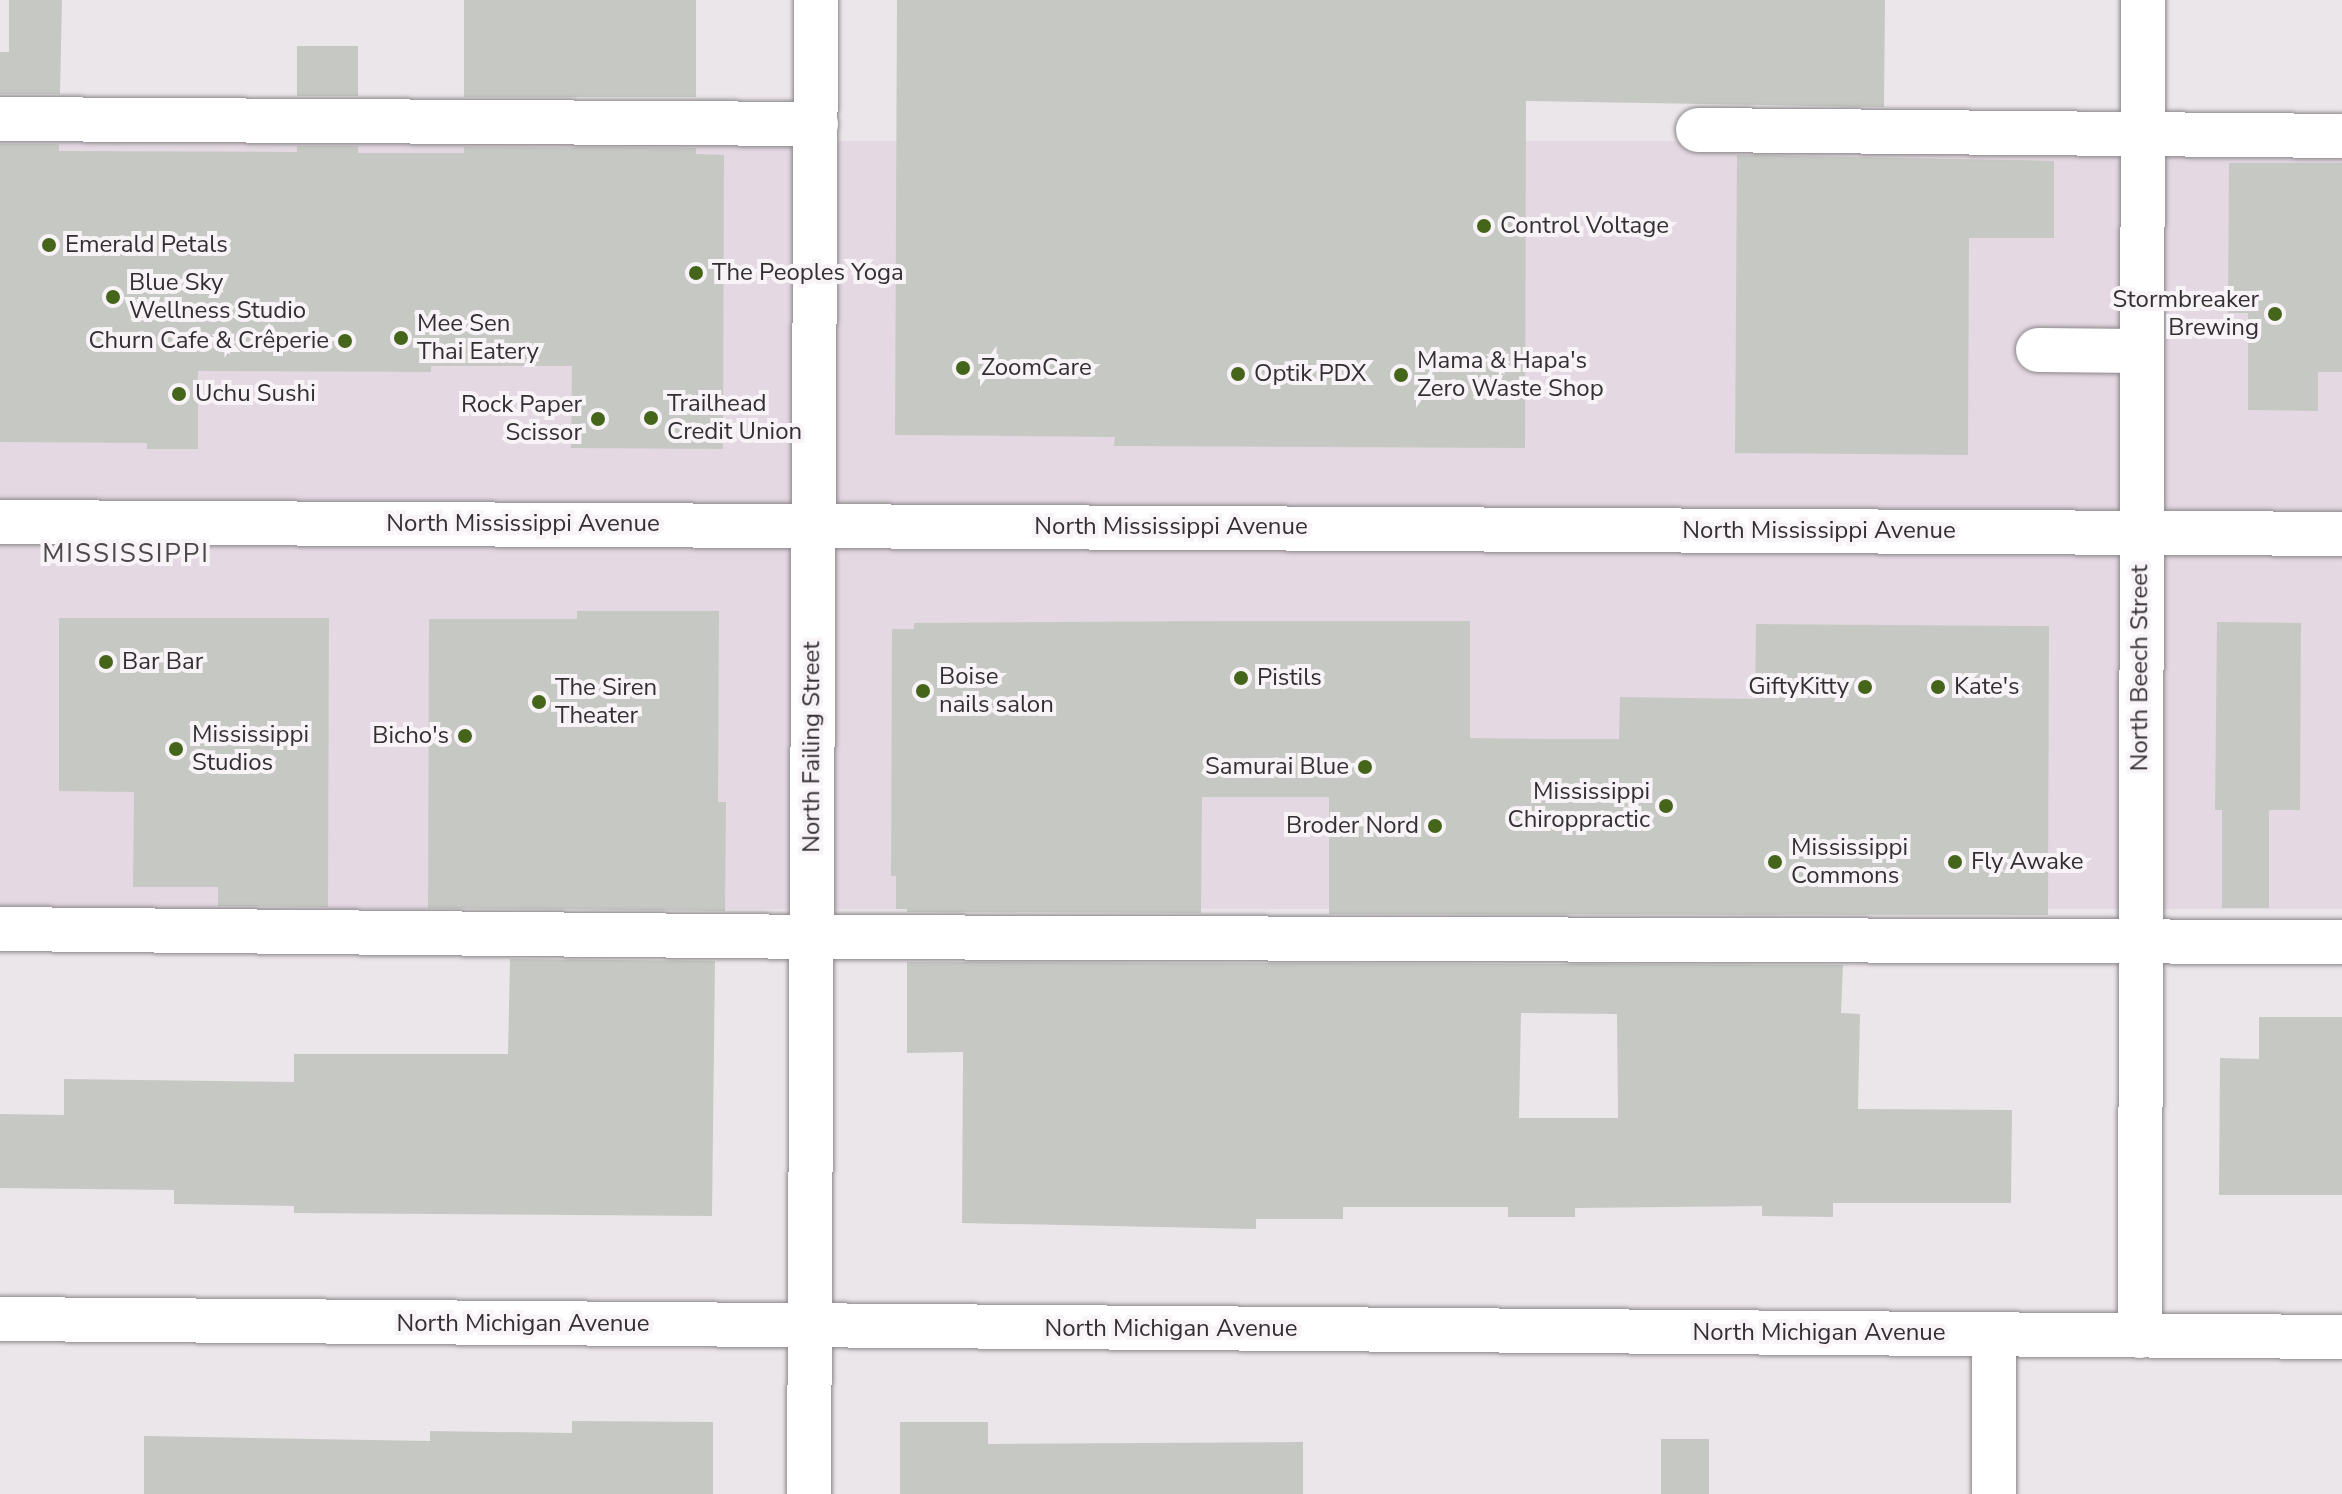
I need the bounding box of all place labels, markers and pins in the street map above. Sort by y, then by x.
place label: Control Voltage [1500,212,1669,240]
marker: Control Voltage [1475,217,1493,235]
place label: Emerald Petals [65,231,228,259]
marker: Emerald Petals [40,236,58,254]
place label: The Peoples Yoga [712,259,904,287]
marker: The Peoples Yoga [687,264,705,282]
place label: Blue Sky Wellness Studio [129,269,306,325]
place label: Stormbreaker Brewing [2113,286,2259,342]
marker: Blue Sky Wellness Studio [104,288,122,306]
marker: Stormbreaker Brewing [2266,305,2284,323]
place label: Mee Sen Thai Eatery [417,310,539,366]
place label: Churn Cafe & Crêperie [88,327,329,355]
marker: Mee Sen Thai Eatery [392,329,410,347]
marker: Churn Cafe & Crêperie [336,332,354,350]
place label: Mama & Hapa's Zero Waste Shop [1417,347,1604,403]
place label: ZoomCare [981,354,1092,382]
marker: ZoomCare [952,357,974,379]
place label: Optik PDX [1254,360,1366,388]
marker: Optik PDX [1229,365,1247,383]
marker: Mama & Hapa's Zero Waste Shop [1392,366,1410,384]
place label: Uchu Sushi [195,380,316,408]
marker: Uchu Sushi [170,385,188,403]
place label: Trailhead Credit Union [667,390,802,446]
place label: Rock Paper Scissor [461,391,582,447]
marker: Trailhead Credit Union [642,409,660,427]
marker: Rock Paper Scissor [589,410,607,428]
place label: Bar Bar [122,648,203,676]
marker: Bar Bar [97,653,115,671]
place label: Boise nails salon [939,663,1054,719]
place label: Pistils [1257,664,1322,692]
marker: Pistils [1232,669,1250,687]
place label: GiftyKitty [1748,673,1849,701]
place label: Kate's [1954,673,2020,701]
place label: The Siren Theater [555,674,657,730]
marker: GiftyKitty [1856,678,1874,696]
marker: Kate's [1929,678,1947,696]
marker: Boise nails salon [914,682,932,700]
marker: The Siren Theater [530,693,548,711]
place label: Mississippi Studios [192,721,309,777]
place label: Bicho's [372,722,449,750]
marker: Bicho's [456,727,474,745]
marker: Mississippi Studios [167,740,185,758]
place label: Samurai Blue [1205,753,1349,781]
marker: Samurai Blue [1356,758,1374,776]
place label: Mississippi Chiroppractic [1507,778,1650,834]
marker: Mississippi Chiroppractic [1657,797,1675,815]
place label: Broder Nord [1286,812,1419,840]
marker: Broder Nord [1426,817,1444,835]
place label: Mississippi Commons [1791,834,1908,890]
place label: Fly Awake [1971,848,2083,876]
marker: Mississippi Commons [1766,853,1784,871]
marker: Fly Awake [1946,853,1964,871]

